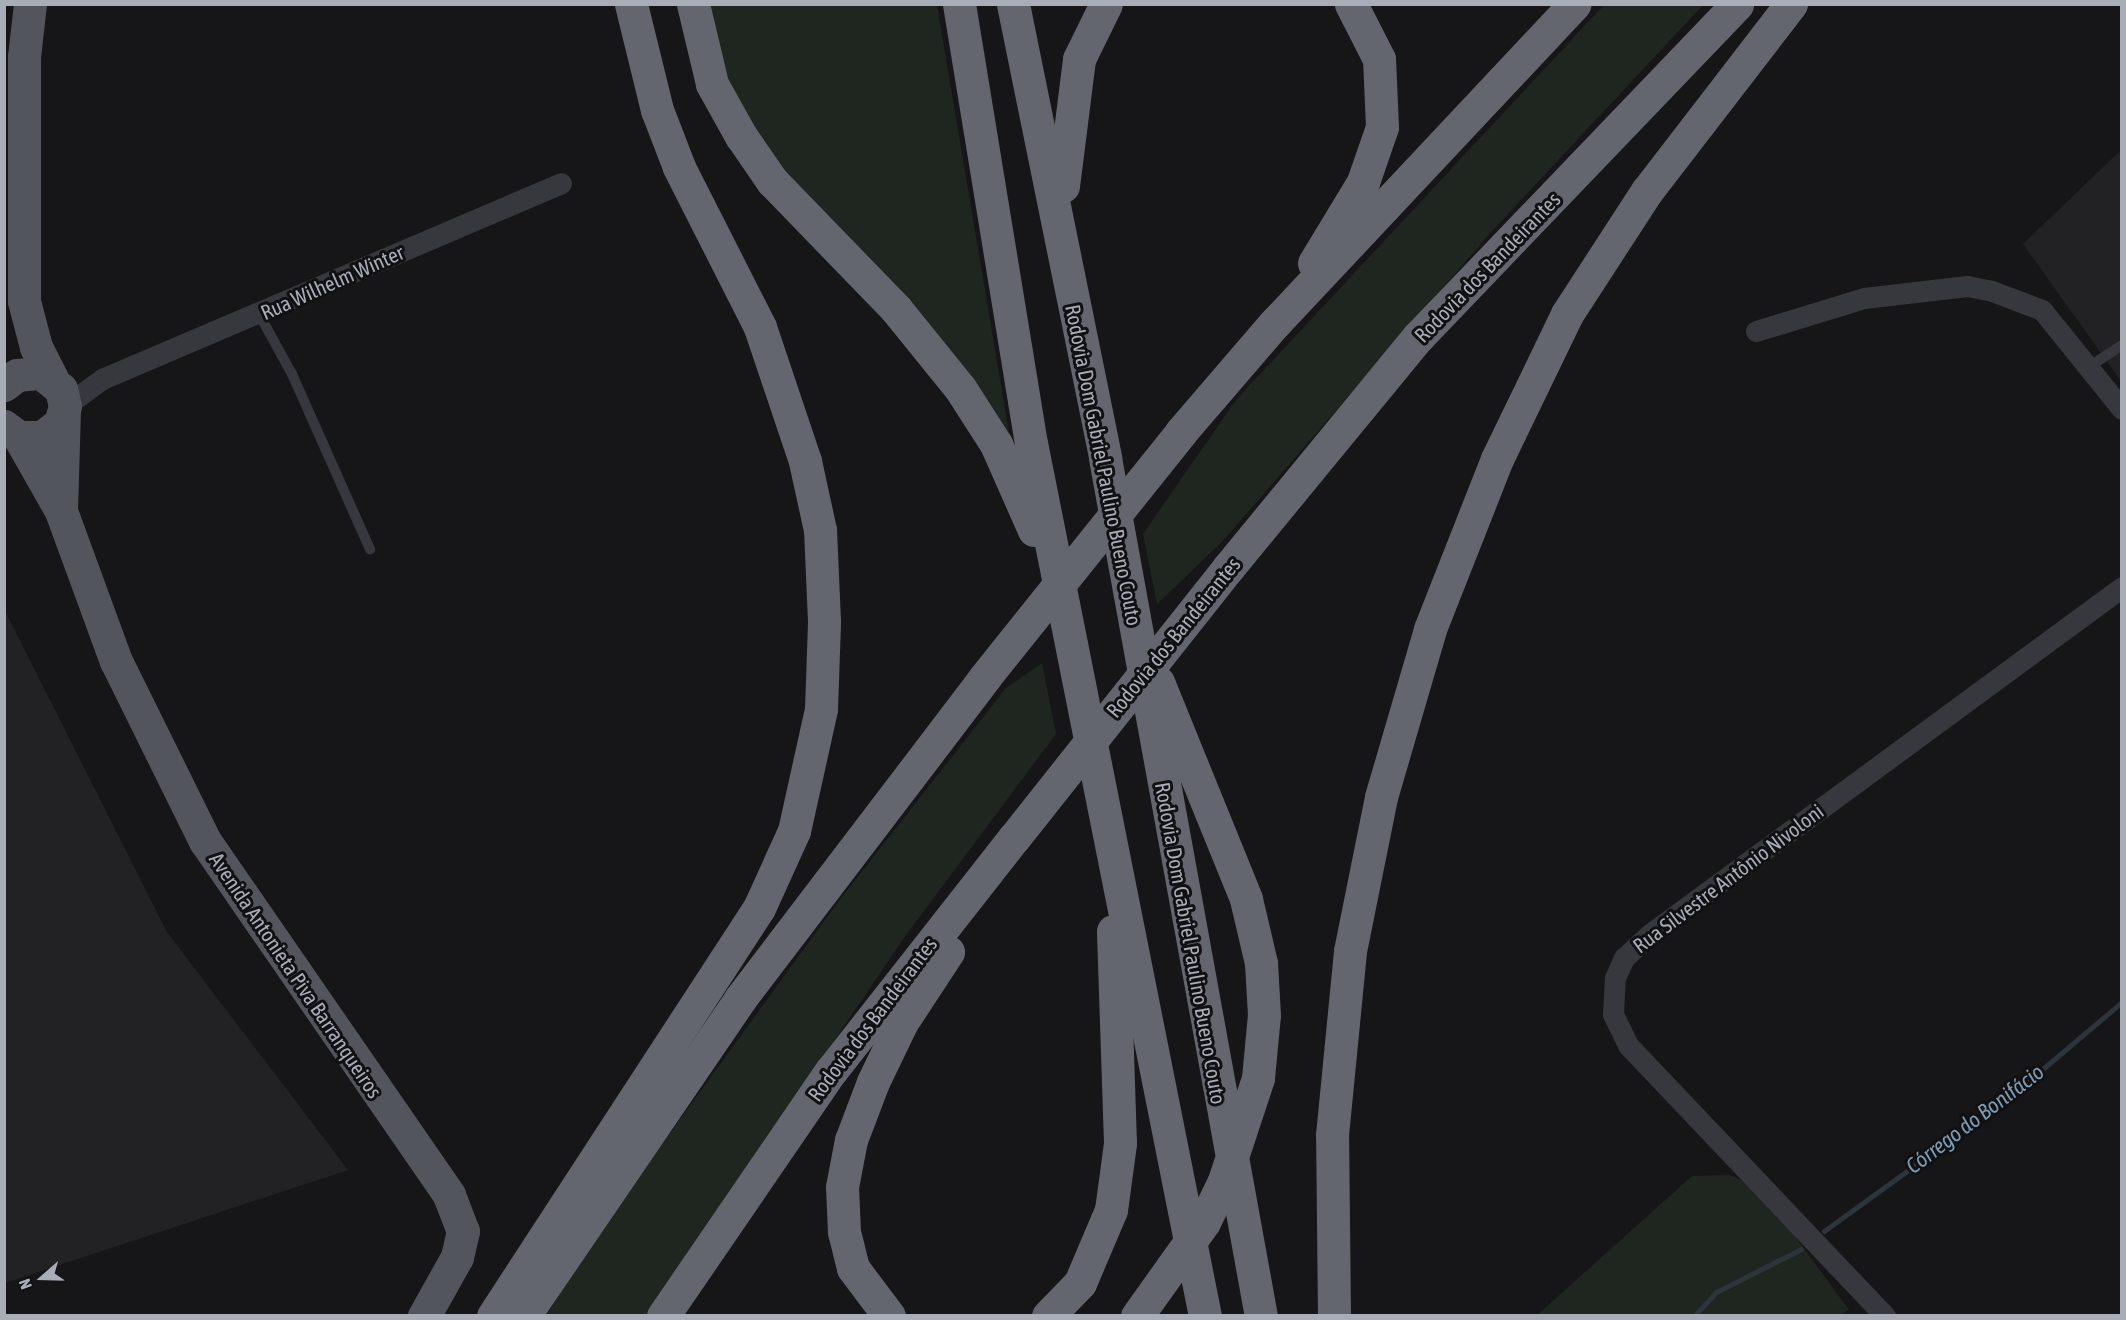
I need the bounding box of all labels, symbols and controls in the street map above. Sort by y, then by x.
street label: Rodovia dos Bandeirantes [1409,187,1565,347]
street label: Rua Wilhelm Winter [257,239,407,325]
street label: Rodovia Dom Gabriel Paulino Bueno Couto [1060,302,1148,628]
street label: Rodovia dos Bandeirantes [1101,552,1245,722]
street label: Rodovia Dom Gabriel Paulino Bueno Couto [1150,780,1232,1106]
street label: Rua Silvestre Antônio Nivoloni [1628,798,1828,958]
street label: Avenida Antonieta Piva Barranqueiros [204,847,388,1103]
street label: Rodovia dos Bandeirantes [802,932,942,1106]
water label: Córrego do Bonifácio [1901,1059,2049,1179]
north arrow [12,1248,72,1308]
text: N [15,1277,35,1292]

